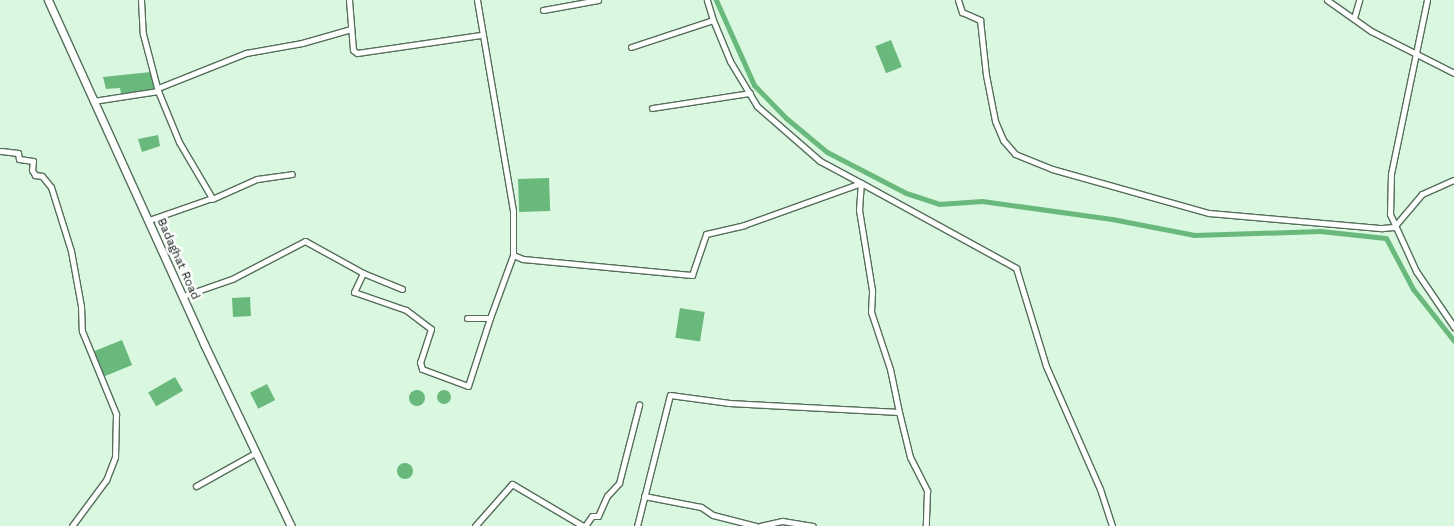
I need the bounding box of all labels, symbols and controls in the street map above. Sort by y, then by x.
street label: Badaghat Road [154,216,202,302]

